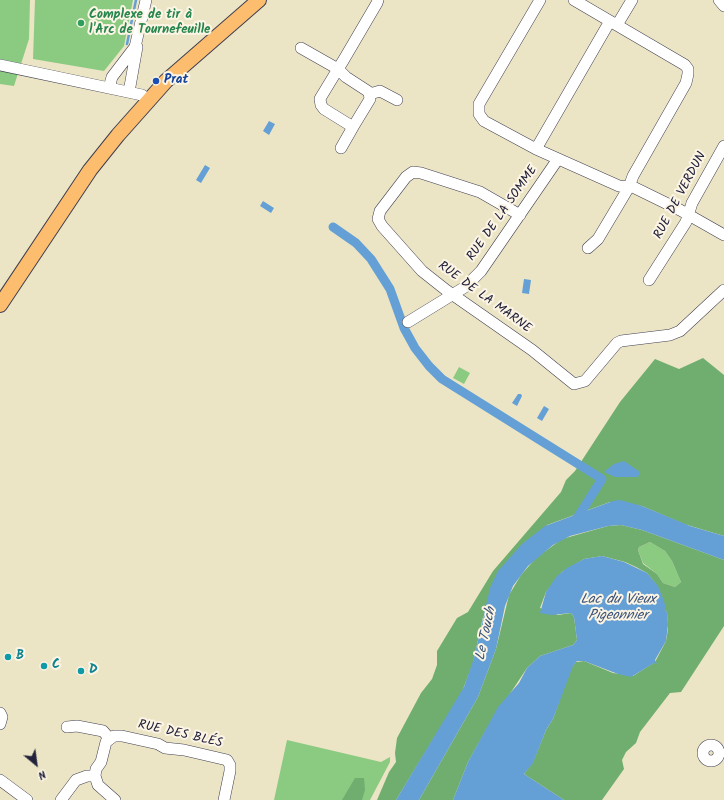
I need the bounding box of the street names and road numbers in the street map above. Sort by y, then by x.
street label: RUE DE VERDUN [651,150,711,242]
street label: RUE DE LA SOMME [464,163,542,265]
street label: RUE DE LA MARNE [434,259,534,337]
street label: RUE DES BLÉS [136,718,224,752]

